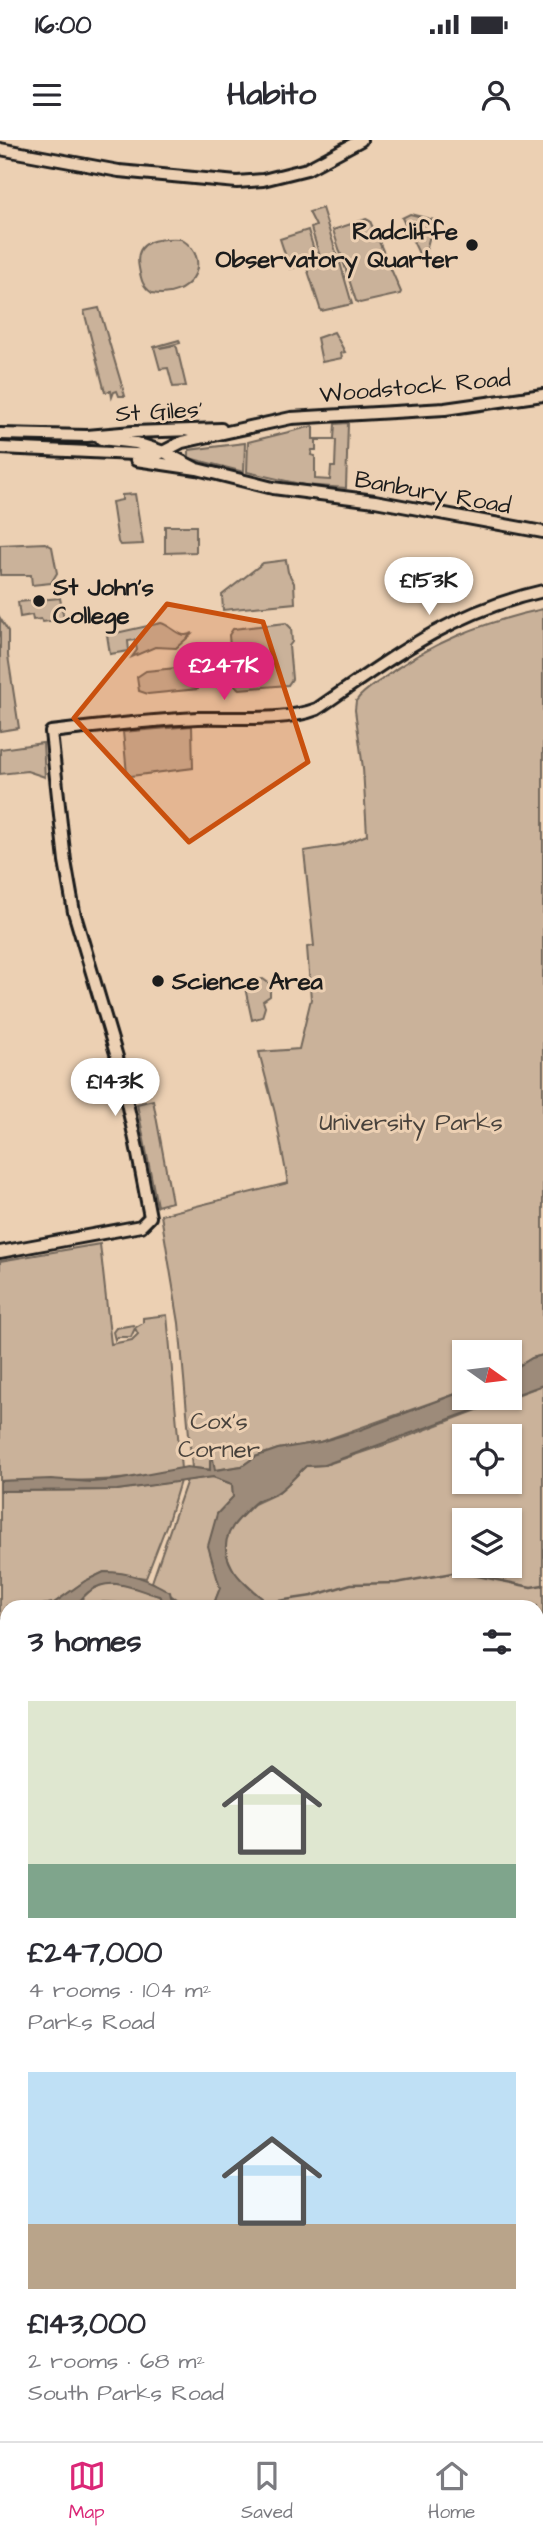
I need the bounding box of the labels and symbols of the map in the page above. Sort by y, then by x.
place label: Radcliffe Observatory Quarter [216,215,459,279]
marker: Radcliffe Observatory Quarter [464,237,480,253]
street label: Woodstock Road [318,362,512,412]
street label: St Giles' [114,393,204,431]
street label: Banbury Road [352,463,514,524]
pin: £153K [380,558,478,617]
place label: St John's College [52,571,154,634]
marker: St John's College [31,593,47,609]
pin: £247K [175,643,273,702]
place label: Science Area [171,965,324,999]
marker: Science Area [150,973,166,989]
pin: £143K [66,1058,164,1118]
park label: University Parks [319,1106,503,1141]
north arrow [452,1340,522,1410]
park label: Cox's Corner [178,1405,260,1467]

